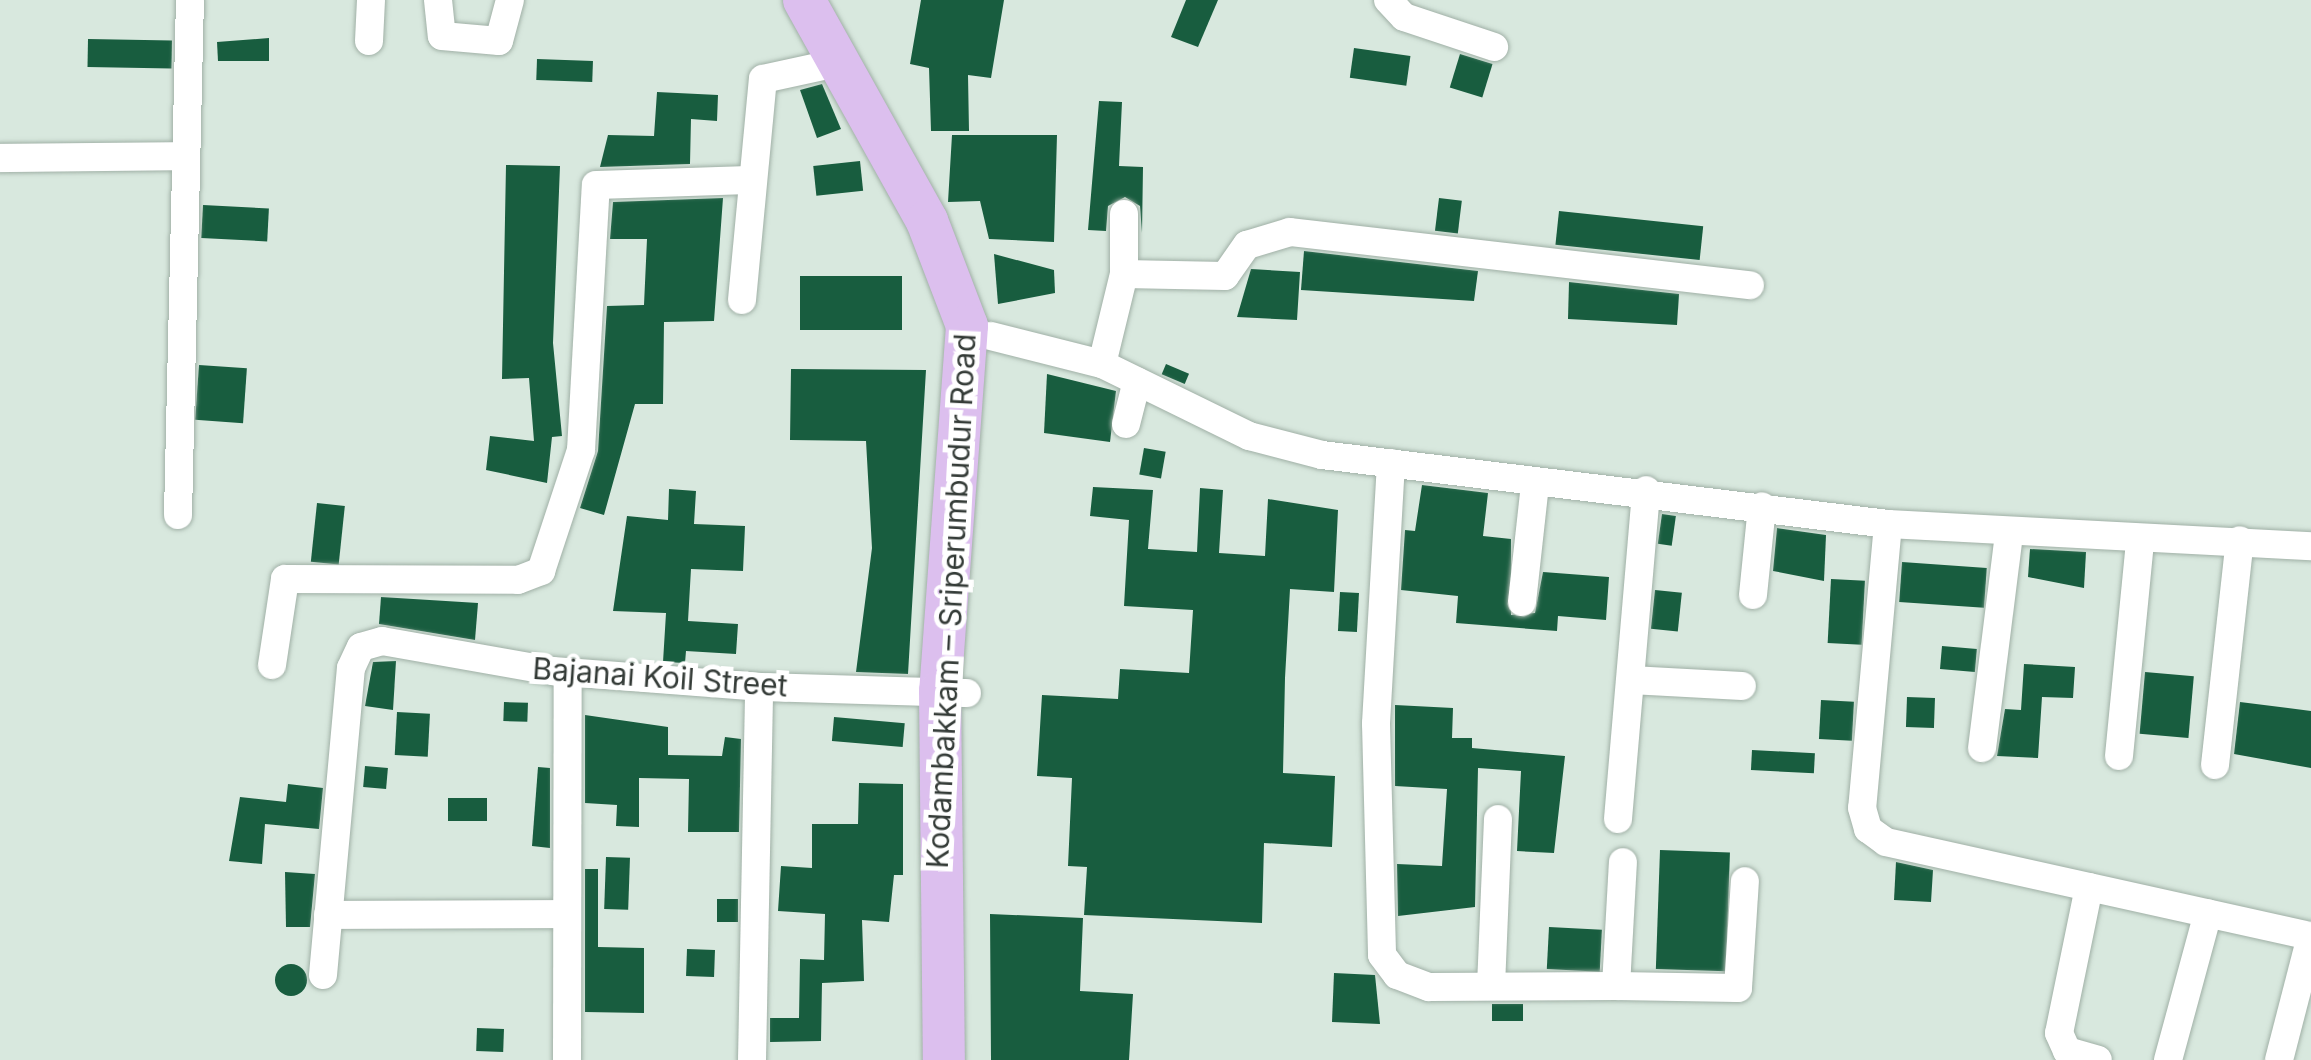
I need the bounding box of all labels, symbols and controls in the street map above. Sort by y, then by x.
street label: Kodambakkam – Sriperumbudur Road [919,333,983,869]
street label: Bajanai Koil Street [531,650,789,704]

